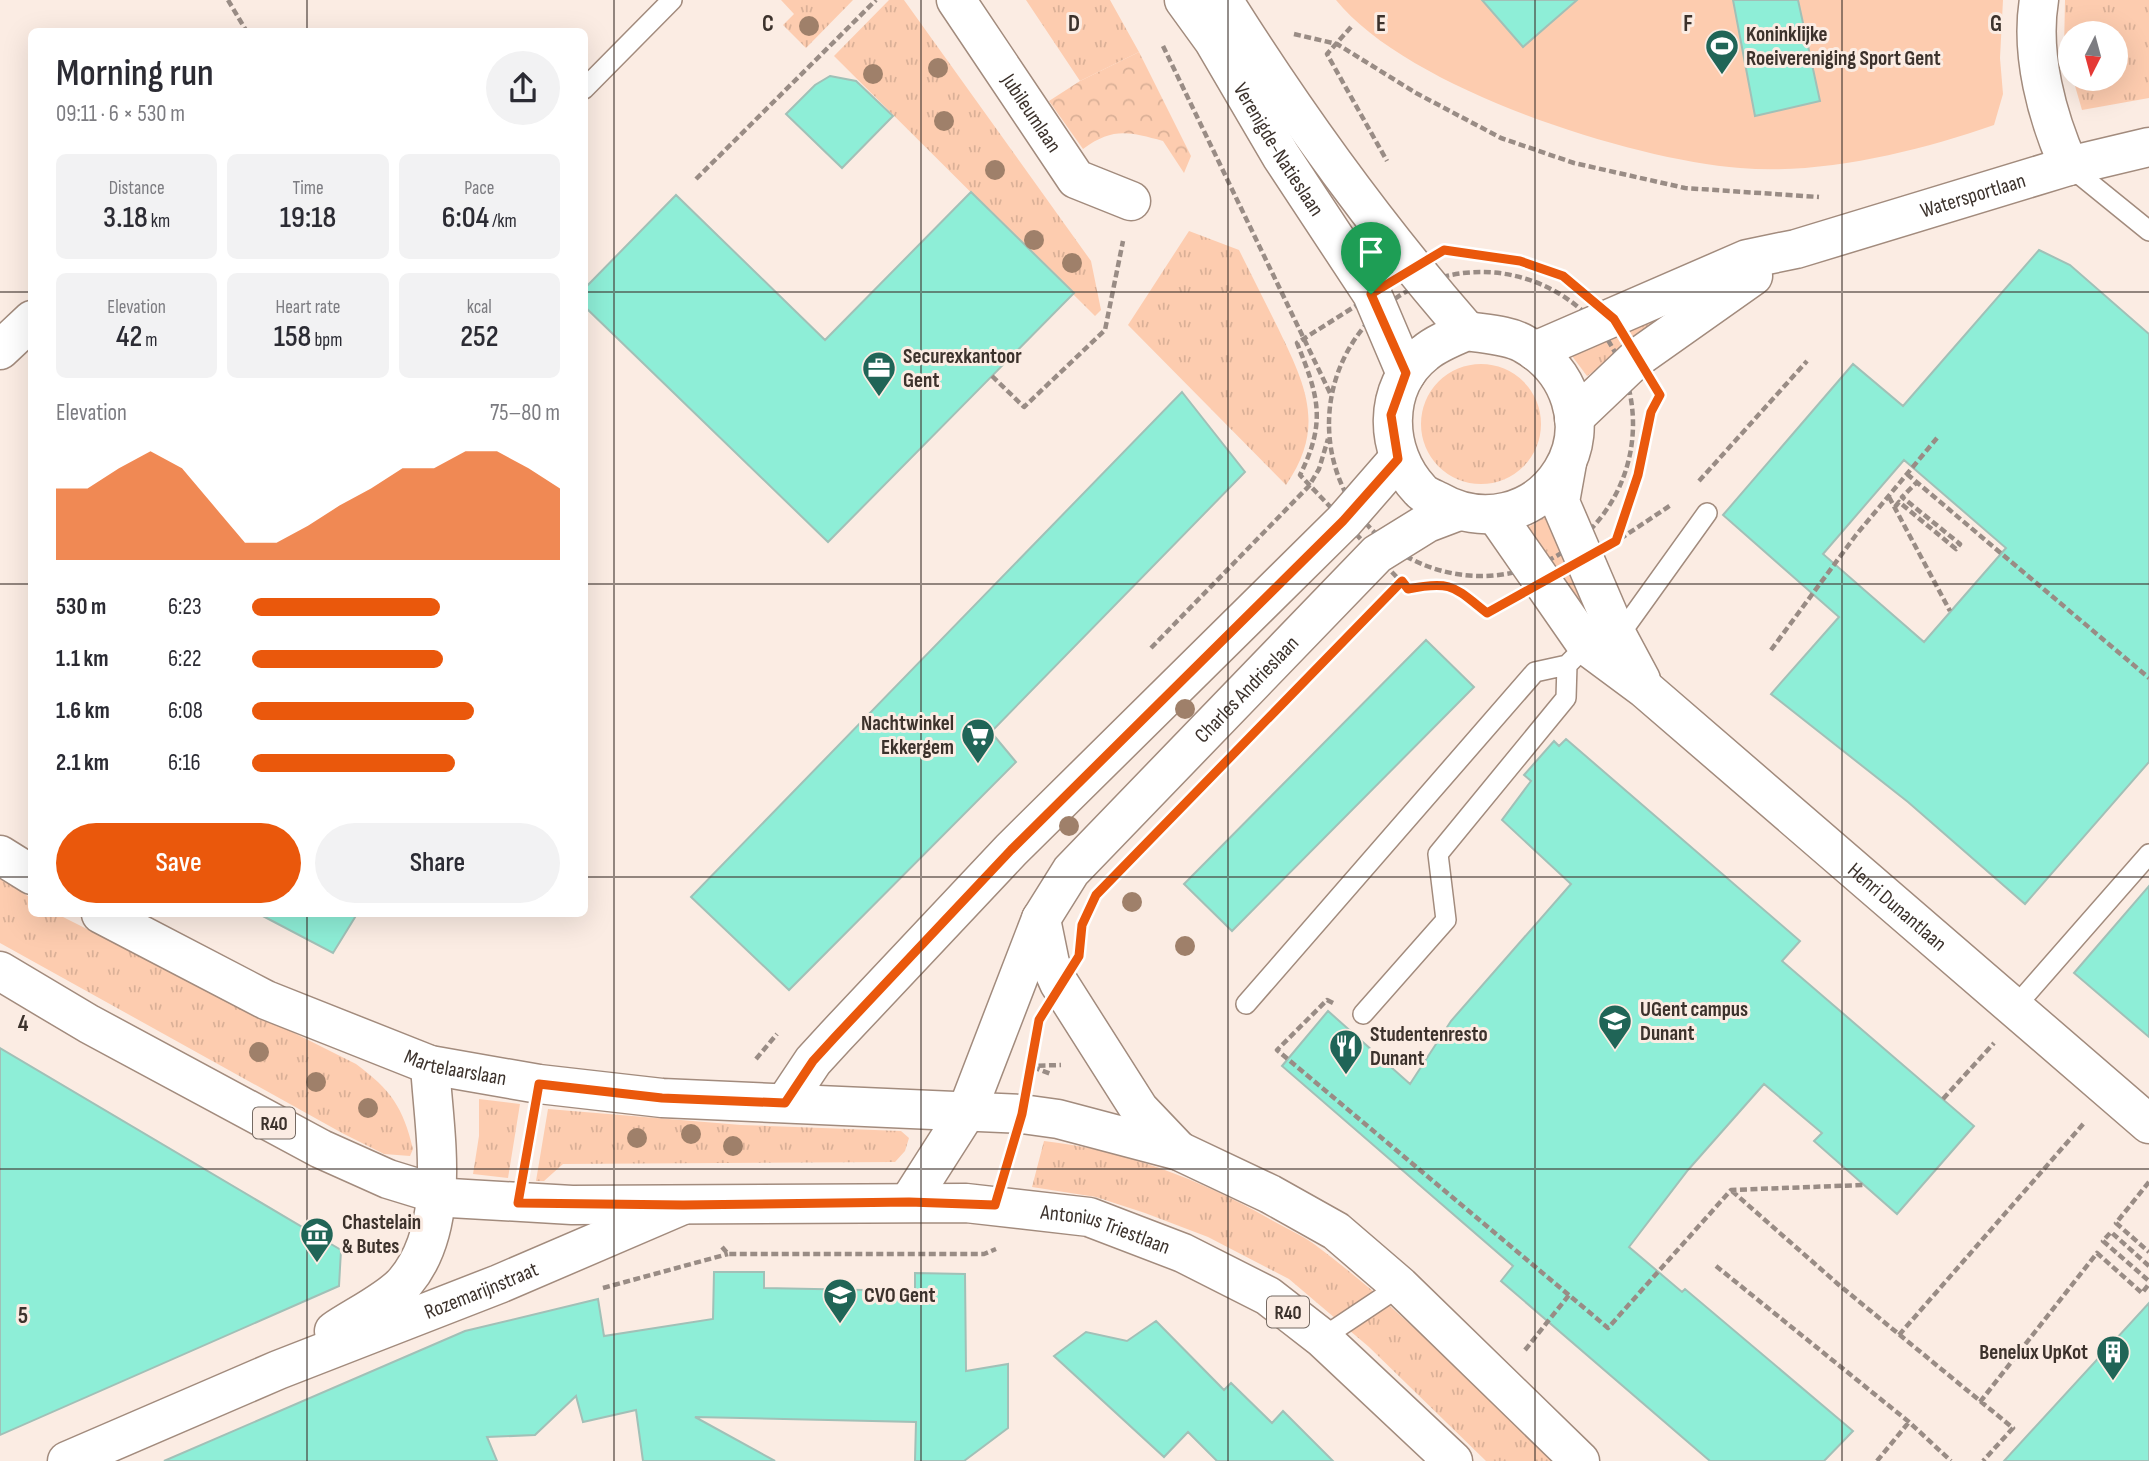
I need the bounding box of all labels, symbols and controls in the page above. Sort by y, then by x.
text: C [762,10,774,38]
text: D [1068,10,1080,38]
text: E [1376,10,1386,38]
text: F [1683,10,1693,38]
text: G [1990,10,2002,38]
north arrow [2058,21,2128,91]
map controls [2058,21,2128,91]
place label: Koninklijke Roeivereniging Sport Gent [1746,22,1941,71]
sports icon: Koninklijke Roeivereniging Sport Gent [1703,27,1741,76]
text: Morning run [56,51,214,96]
button: share [486,51,560,125]
street label: Jubileumlaan [995,68,1067,157]
street label: Verenigde-Natieslaan [1228,79,1329,221]
text: 09:11 · 6 × 530 m [56,100,185,128]
street label: Watersportlaan [1918,168,2029,223]
text: Distance [109,177,165,200]
text: Time [292,177,324,200]
text: Pace [464,177,494,200]
text: 3.18 [103,200,148,236]
text: 19:18 [280,200,336,236]
text: 6:04 [442,200,489,236]
text: km [148,210,170,233]
text: /km [489,210,517,233]
pin [1341,222,1401,294]
icon: arrive [1352,233,1390,271]
text: Elevation [107,296,166,319]
text: Heart rate [276,296,340,319]
text: kcal [467,296,492,319]
text: 42 [116,319,142,355]
text: 158 [274,319,311,355]
text: 252 [460,319,498,355]
text: m [142,329,157,352]
text: bpm [311,329,342,352]
place label: Securexkantoor Gent [903,344,1022,393]
office icon: Securexkantoor Gent [860,349,898,398]
text: Elevation [56,399,127,427]
text: 75–80 m [490,399,560,427]
text: 530 m [56,593,106,621]
text: 6:23 [168,593,202,621]
street label: Charles Andrieslaan [1190,631,1304,748]
text: 1.1 km [56,645,109,673]
text: 6:22 [168,645,201,673]
text: 1.6 km [56,697,110,725]
text: 6:08 [168,697,203,725]
place label: Nachtwinkel Ekkergem [861,711,954,760]
supermarket icon: Nachtwinkel Ekkergem [959,716,997,765]
text: 2.1 km [56,749,109,777]
text: 6:16 [168,749,201,777]
button: Save [56,823,301,903]
button: Share [315,823,560,903]
street label: Henri Dunantlaan [1843,858,1951,957]
place label: UGent campus Dunant [1640,997,1748,1046]
school or university icon: UGent campus Dunant [1596,1002,1634,1051]
text: 4 [18,1010,29,1038]
place label: Studentenresto Dunant [1370,1022,1488,1071]
restaurant icon: Studentenresto Dunant [1327,1027,1365,1076]
street label: Martelaarslaan [401,1044,508,1091]
road number: R40 [253,1107,295,1138]
street label: Antonius Triestlaan [1038,1199,1173,1260]
place label: Chastelain & Butes [342,1210,421,1259]
museum icon: Chastelain & Butes [298,1215,336,1264]
street label: Rozemarijnstraat [421,1257,542,1325]
school or university icon: CVO Gent [821,1276,859,1325]
place label: CVO Gent [864,1283,935,1308]
road number: R40 [1267,1296,1309,1328]
text: 5 [18,1302,28,1330]
building icon: Benelux UpKot [2094,1333,2132,1382]
place label: Benelux UpKot [1979,1340,2088,1365]

